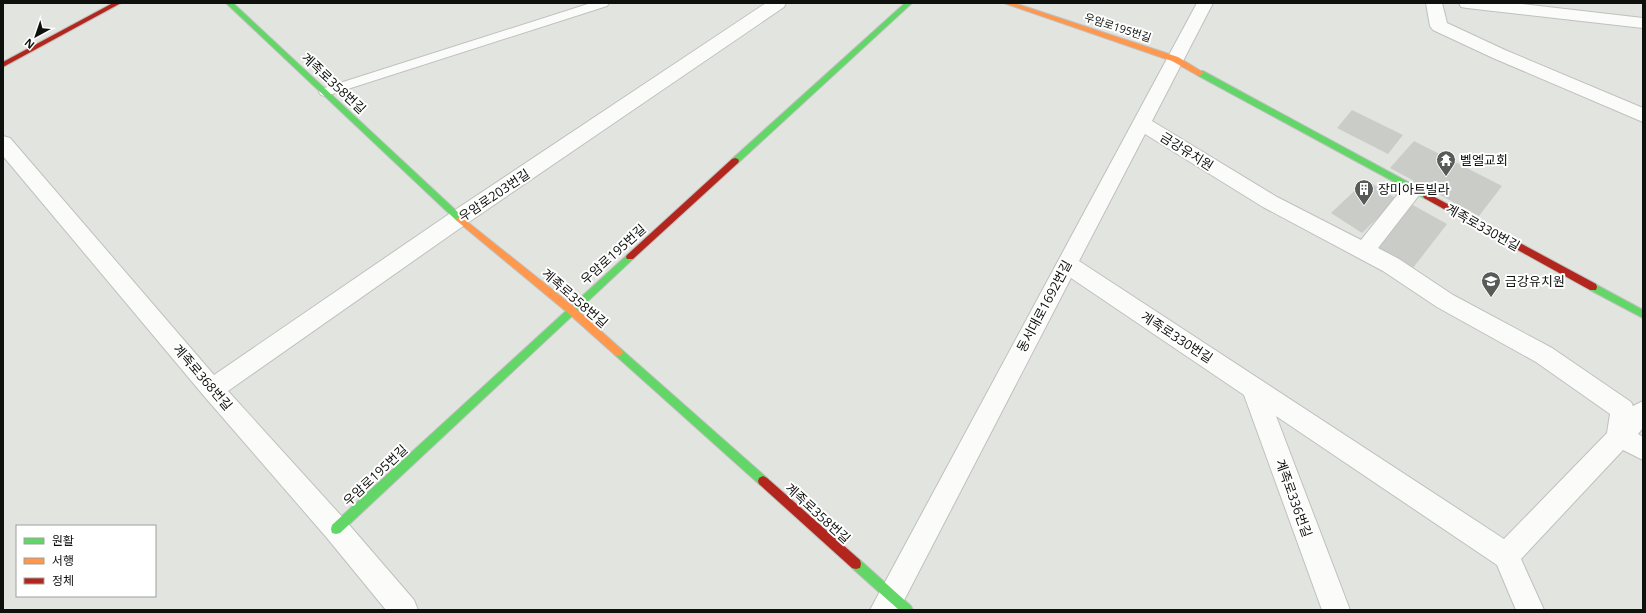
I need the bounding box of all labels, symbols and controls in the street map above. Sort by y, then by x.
street label: 우암로195번길 [1083,9,1153,45]
north arrow [16,16,56,56]
text: N [21,35,38,53]
street label: 계족로358번길 [298,48,370,118]
street label: 금강유치원 [1157,128,1217,174]
temple icon: 벨엘교회 [1435,149,1457,177]
place label: 벨엘교회 [1460,151,1508,169]
street label: 우암로203번길 [455,165,533,225]
building icon: 장미아트빌라 [1353,178,1375,206]
place label: 장미아트빌라 [1378,180,1450,198]
street label: 계족로330번길 [1443,199,1523,255]
street label: 우암로195번길 [576,220,650,288]
street label: 동서대로1692번길 [1012,257,1076,355]
street label: 계족로358번길 [538,264,612,332]
school or university icon: 금강유치원 [1480,270,1502,298]
place label: 금강유치원 [1505,272,1565,290]
street label: 계족로330번길 [1138,307,1216,367]
street label: 계족로368번길 [169,340,237,414]
street label: 우암로195번길 [339,440,411,510]
street label: 계족로336번길 [1272,456,1316,540]
street label: 계족로358번길 [781,479,855,547]
legend [16,525,156,597]
text: 원활 [52,532,74,549]
text: 서행 [52,552,74,569]
text: 정체 [52,572,74,589]

